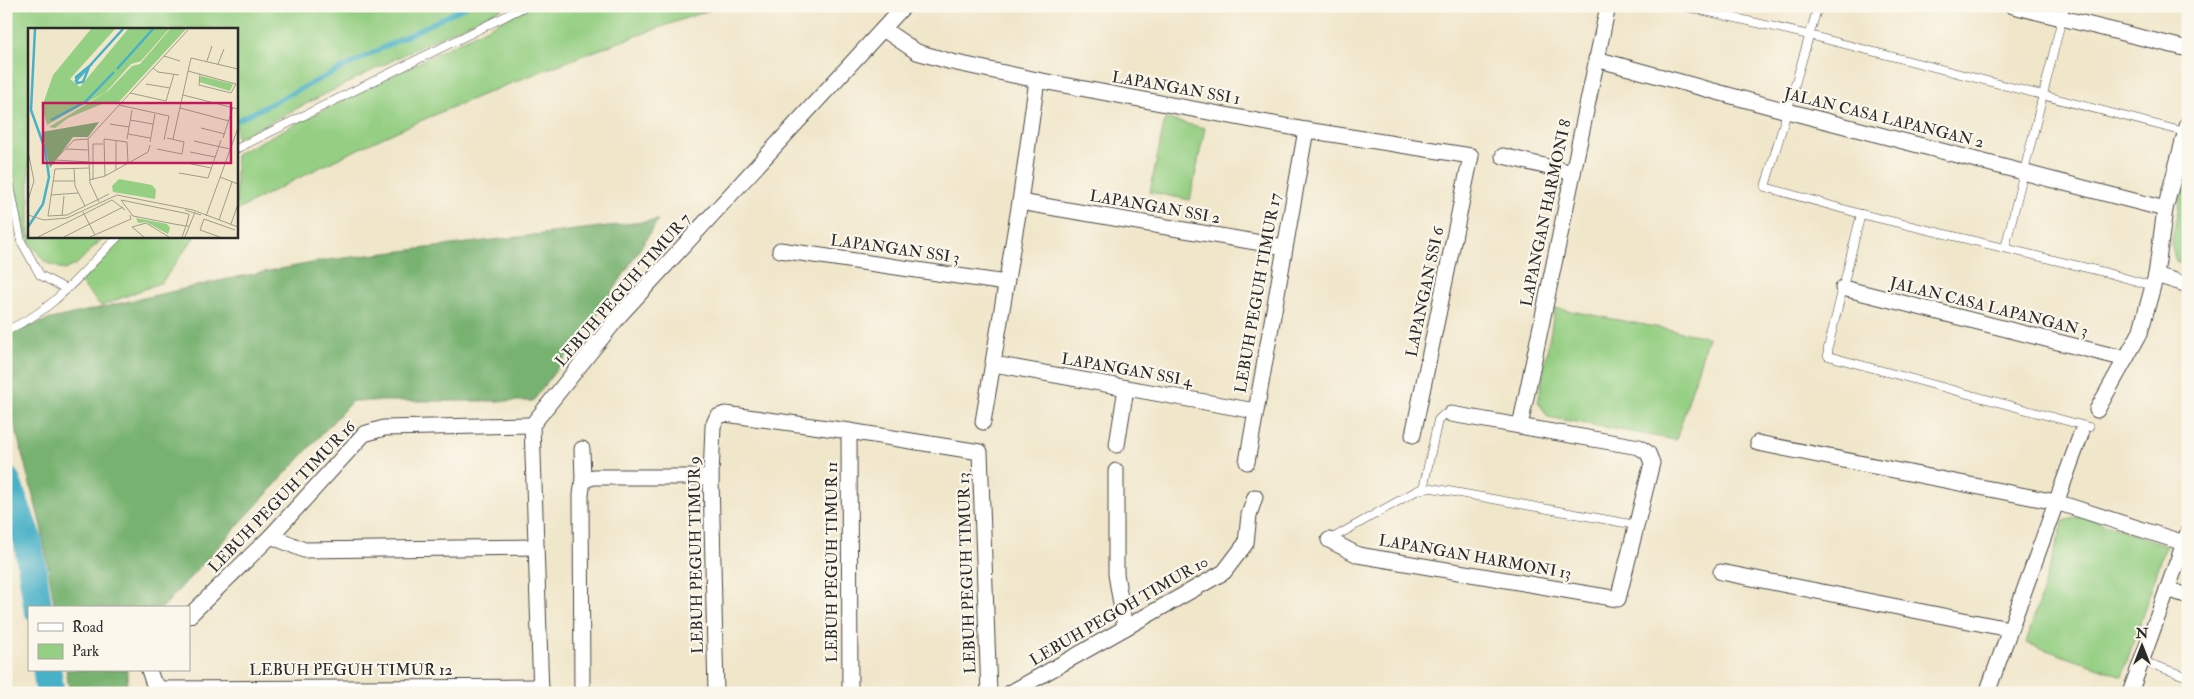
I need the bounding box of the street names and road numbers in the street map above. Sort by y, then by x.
street label: LAPANGAN SSI 1 [1110,67,1242,109]
street label: JALAN CASA LAPANGAN 2 [1781,83,1986,154]
street label: LAPANGAN HARMONI 8 [1516,117,1576,308]
street label: LAPANGAN SSI 2 [1088,186,1222,228]
street label: LEBUH PEGUH TIMUR 17 [1231,191,1286,395]
street label: LEBUH PEGUH TIMUR 7 [551,209,696,371]
street label: LAPANGAN SSI 6 [1401,224,1449,359]
street label: LAPANGAN SSI 3 [829,230,961,268]
street label: JALAN CASA LAPANGAN 3 [1887,272,2090,342]
street label: LAPANGAN SSI 4 [1060,349,1195,392]
street label: LEBUH PEGUH TIMUR 16 [204,416,360,577]
street label: LEBUH PEGUH TIMUR 9 [684,456,708,654]
street label: LEBUH PEGUH TIMUR 11 [822,461,842,663]
street label: LEBUH PEGUH TIMUR 13 [953,472,981,674]
street label: LAPANGAN HARMONI 13 [1377,530,1573,584]
street label: LEBUH PEGOH TIMUR 10 [1026,552,1212,670]
street label: LEBUH PEGUH TIMUR 12 [249,660,453,680]

